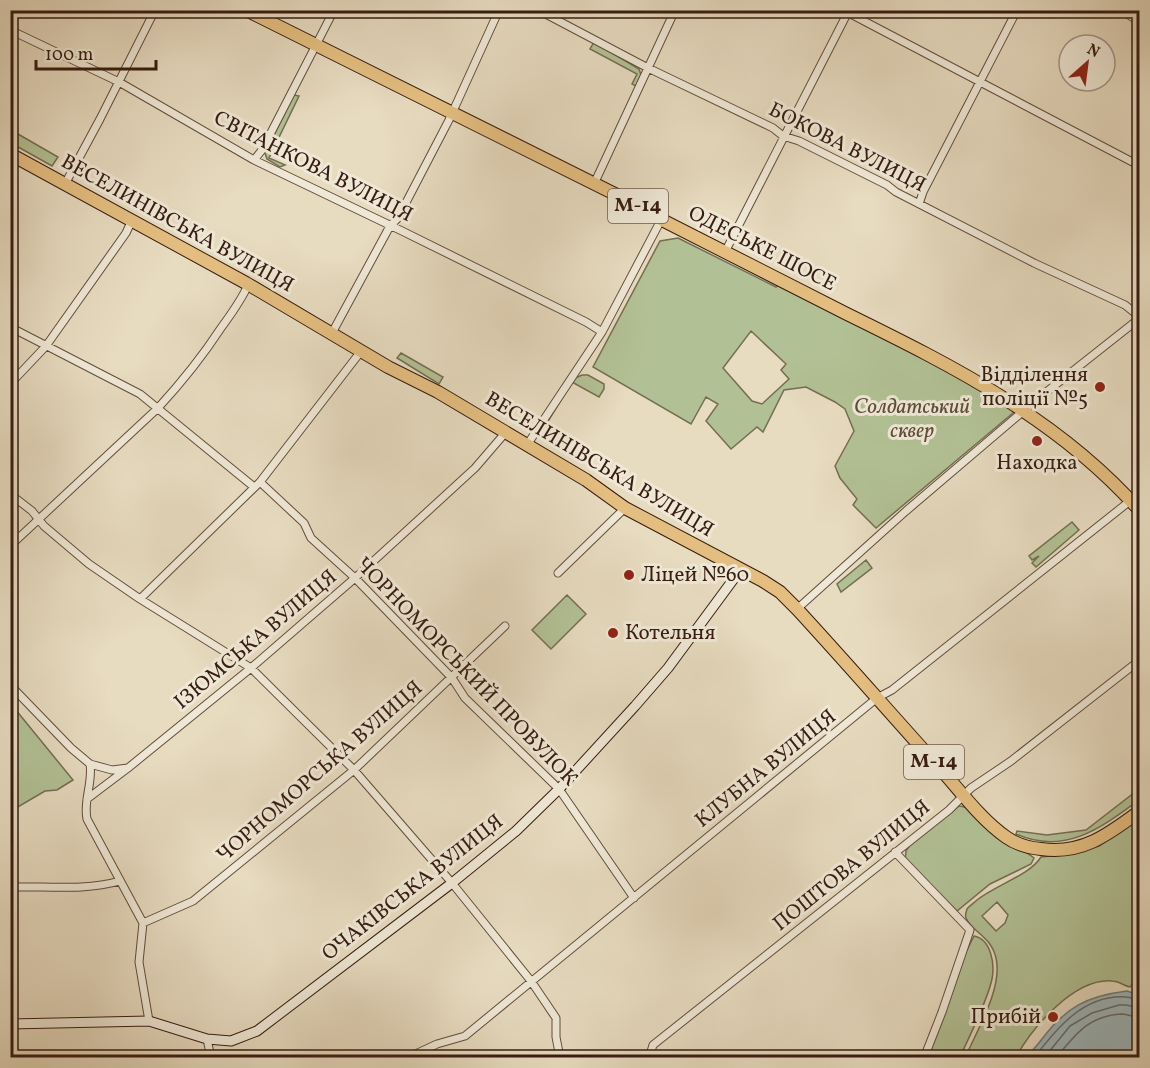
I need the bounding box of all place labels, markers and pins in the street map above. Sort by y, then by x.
place label: Відділення поліції №5 [981,361,1088,414]
marker: Відділення поліції №5 [1093,380,1107,394]
marker: Находка [1030,434,1044,448]
place label: Находка [996,449,1078,478]
place label: Ліцей №60 [641,561,749,590]
marker: Ліцей №60 [622,568,636,582]
place label: Котельня [625,619,715,648]
marker: Котельня [606,626,620,640]
place label: Прибій [970,1003,1041,1032]
marker: Прибій [1046,1010,1060,1024]

